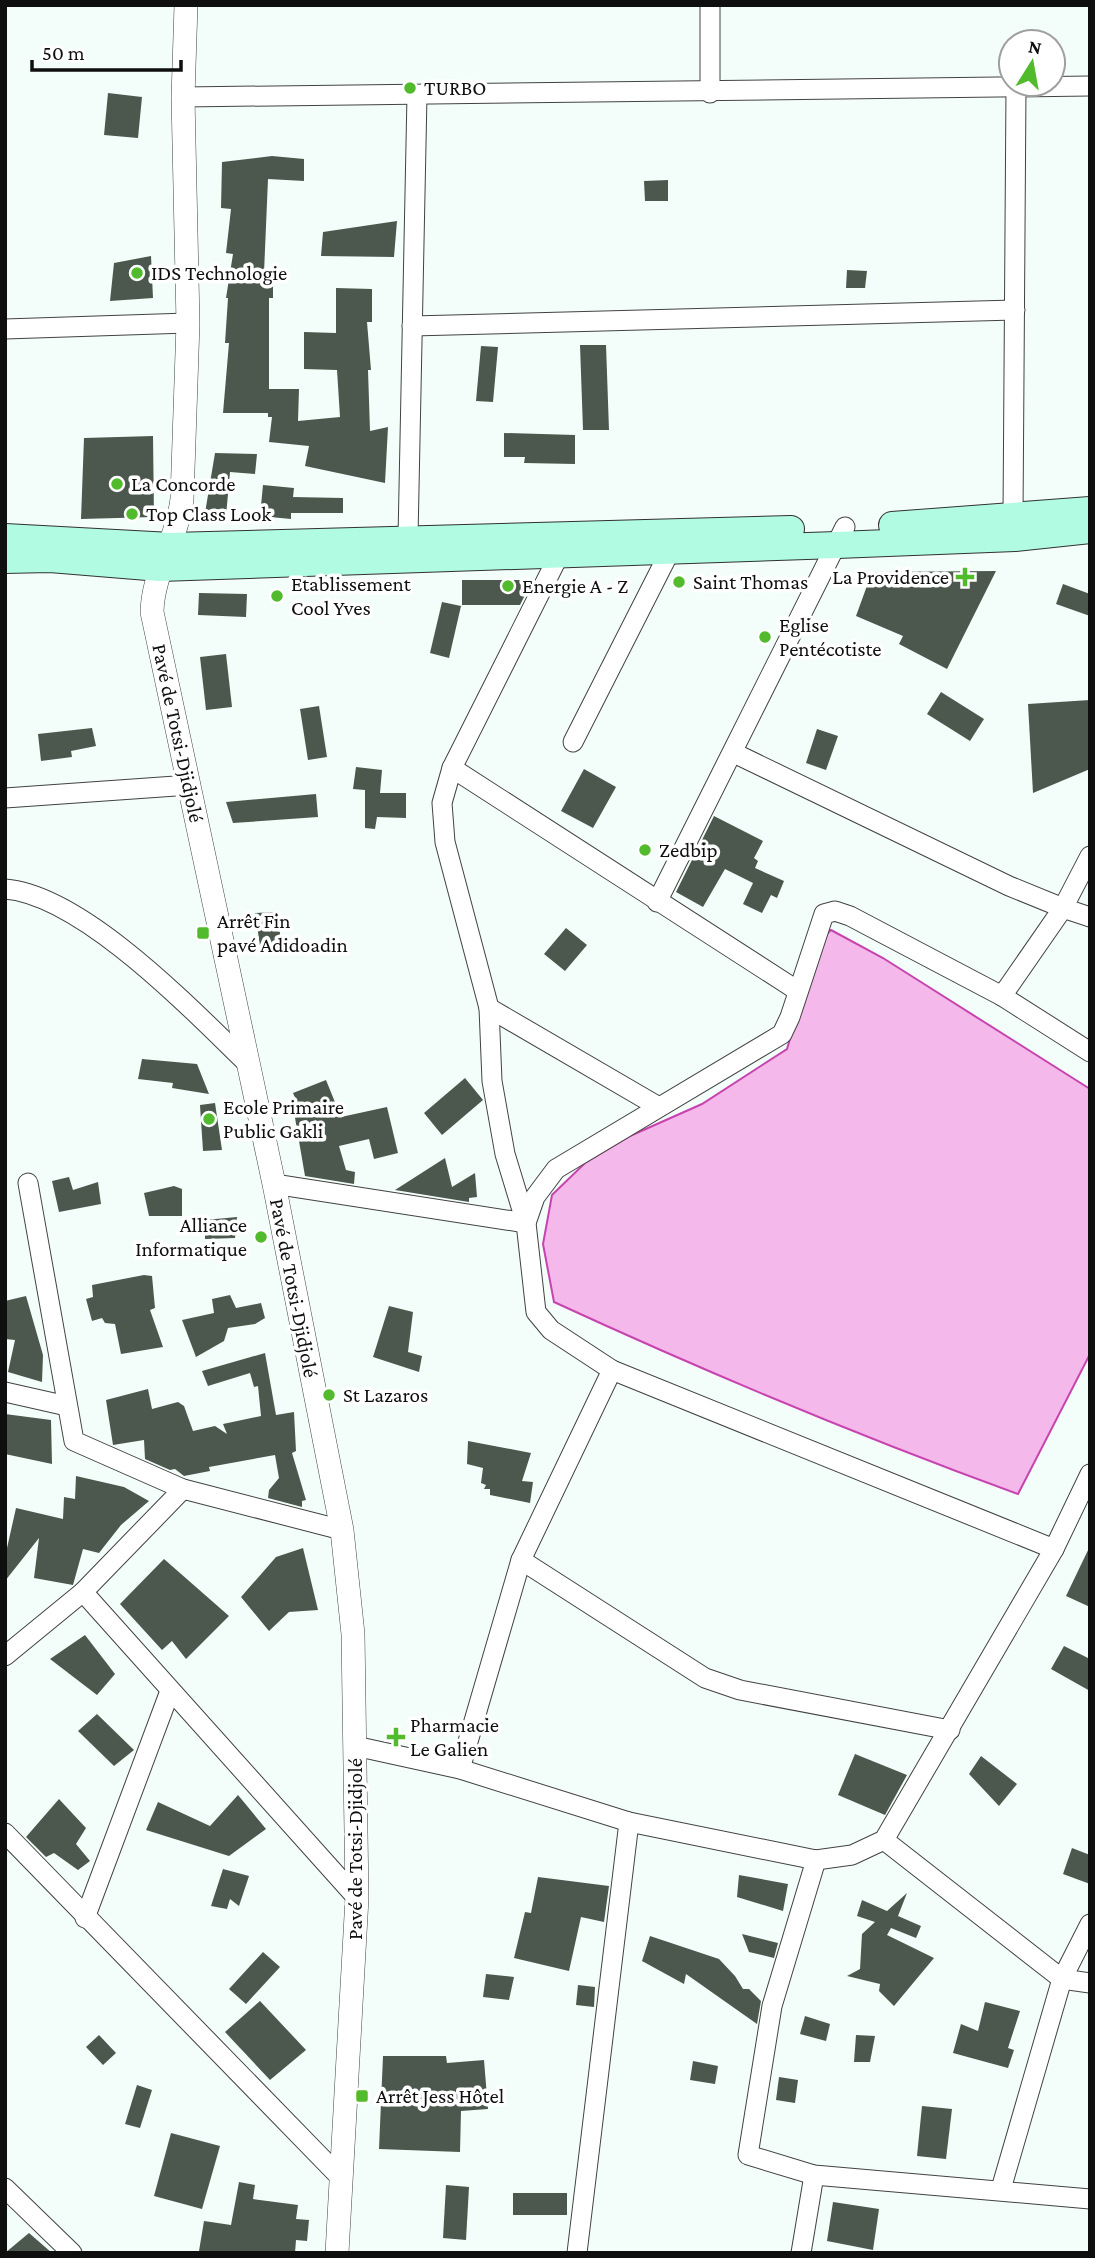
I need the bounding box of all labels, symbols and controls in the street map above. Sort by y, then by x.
scale bar [32,28,180,72]
north arrow [997,28,1067,98]
text: N [1027,35,1044,58]
text: 50 m [42,41,85,65]
place label: TURBO [424,76,486,100]
marker: TURBO [402,80,418,96]
place label: IDS Technologie [151,261,287,285]
marker: IDS Technologie [129,265,145,281]
place label: La Concorde [131,472,235,496]
marker: La Concorde [109,476,125,492]
place label: Top Class Look [146,502,271,526]
marker: Top Class Look [124,506,140,522]
place label: La Providence [832,565,949,589]
marker: La Providence [955,567,975,587]
place label: Saint Thomas [693,570,808,594]
place label: Etablissement Cool Yves [291,572,412,620]
place label: Energie A - Z [522,574,628,598]
marker: Saint Thomas [671,574,687,590]
marker: Energie A - Z [500,578,516,594]
marker: Etablissement Cool Yves [269,588,285,604]
place label: Eglise Pentécotiste [779,613,881,661]
marker: Eglise Pentécotiste [757,629,773,645]
street label: Pavé de Totsi-Djidjolé [147,642,209,824]
place label: Zedbip [659,838,718,862]
marker: Zedbip [637,842,653,858]
place label: Arrêt Fin pavé Adidoadin [217,909,348,957]
marker: Arrêt Fin pavé Adidoadin [195,925,211,941]
place label: Ecole Primaire Public Gakli [223,1095,344,1143]
marker: Ecole Primaire Public Gakli [201,1111,217,1127]
street label: Pavé de Totsi-Djidjolé [265,1196,323,1380]
place label: Alliance Informatique [135,1213,247,1261]
marker: Alliance Informatique [253,1229,269,1245]
place label: St Lazaros [343,1383,428,1407]
marker: St Lazaros [321,1387,337,1403]
place label: Pharmacie Le Galien [410,1713,499,1761]
marker: Pharmacie Le Galien [388,1729,404,1745]
street label: Pavé de Totsi-Djidjolé [343,1758,367,1940]
place label: Arrêt Jess Hôtel [376,2084,504,2108]
marker: Arrêt Jess Hôtel [354,2088,370,2104]

